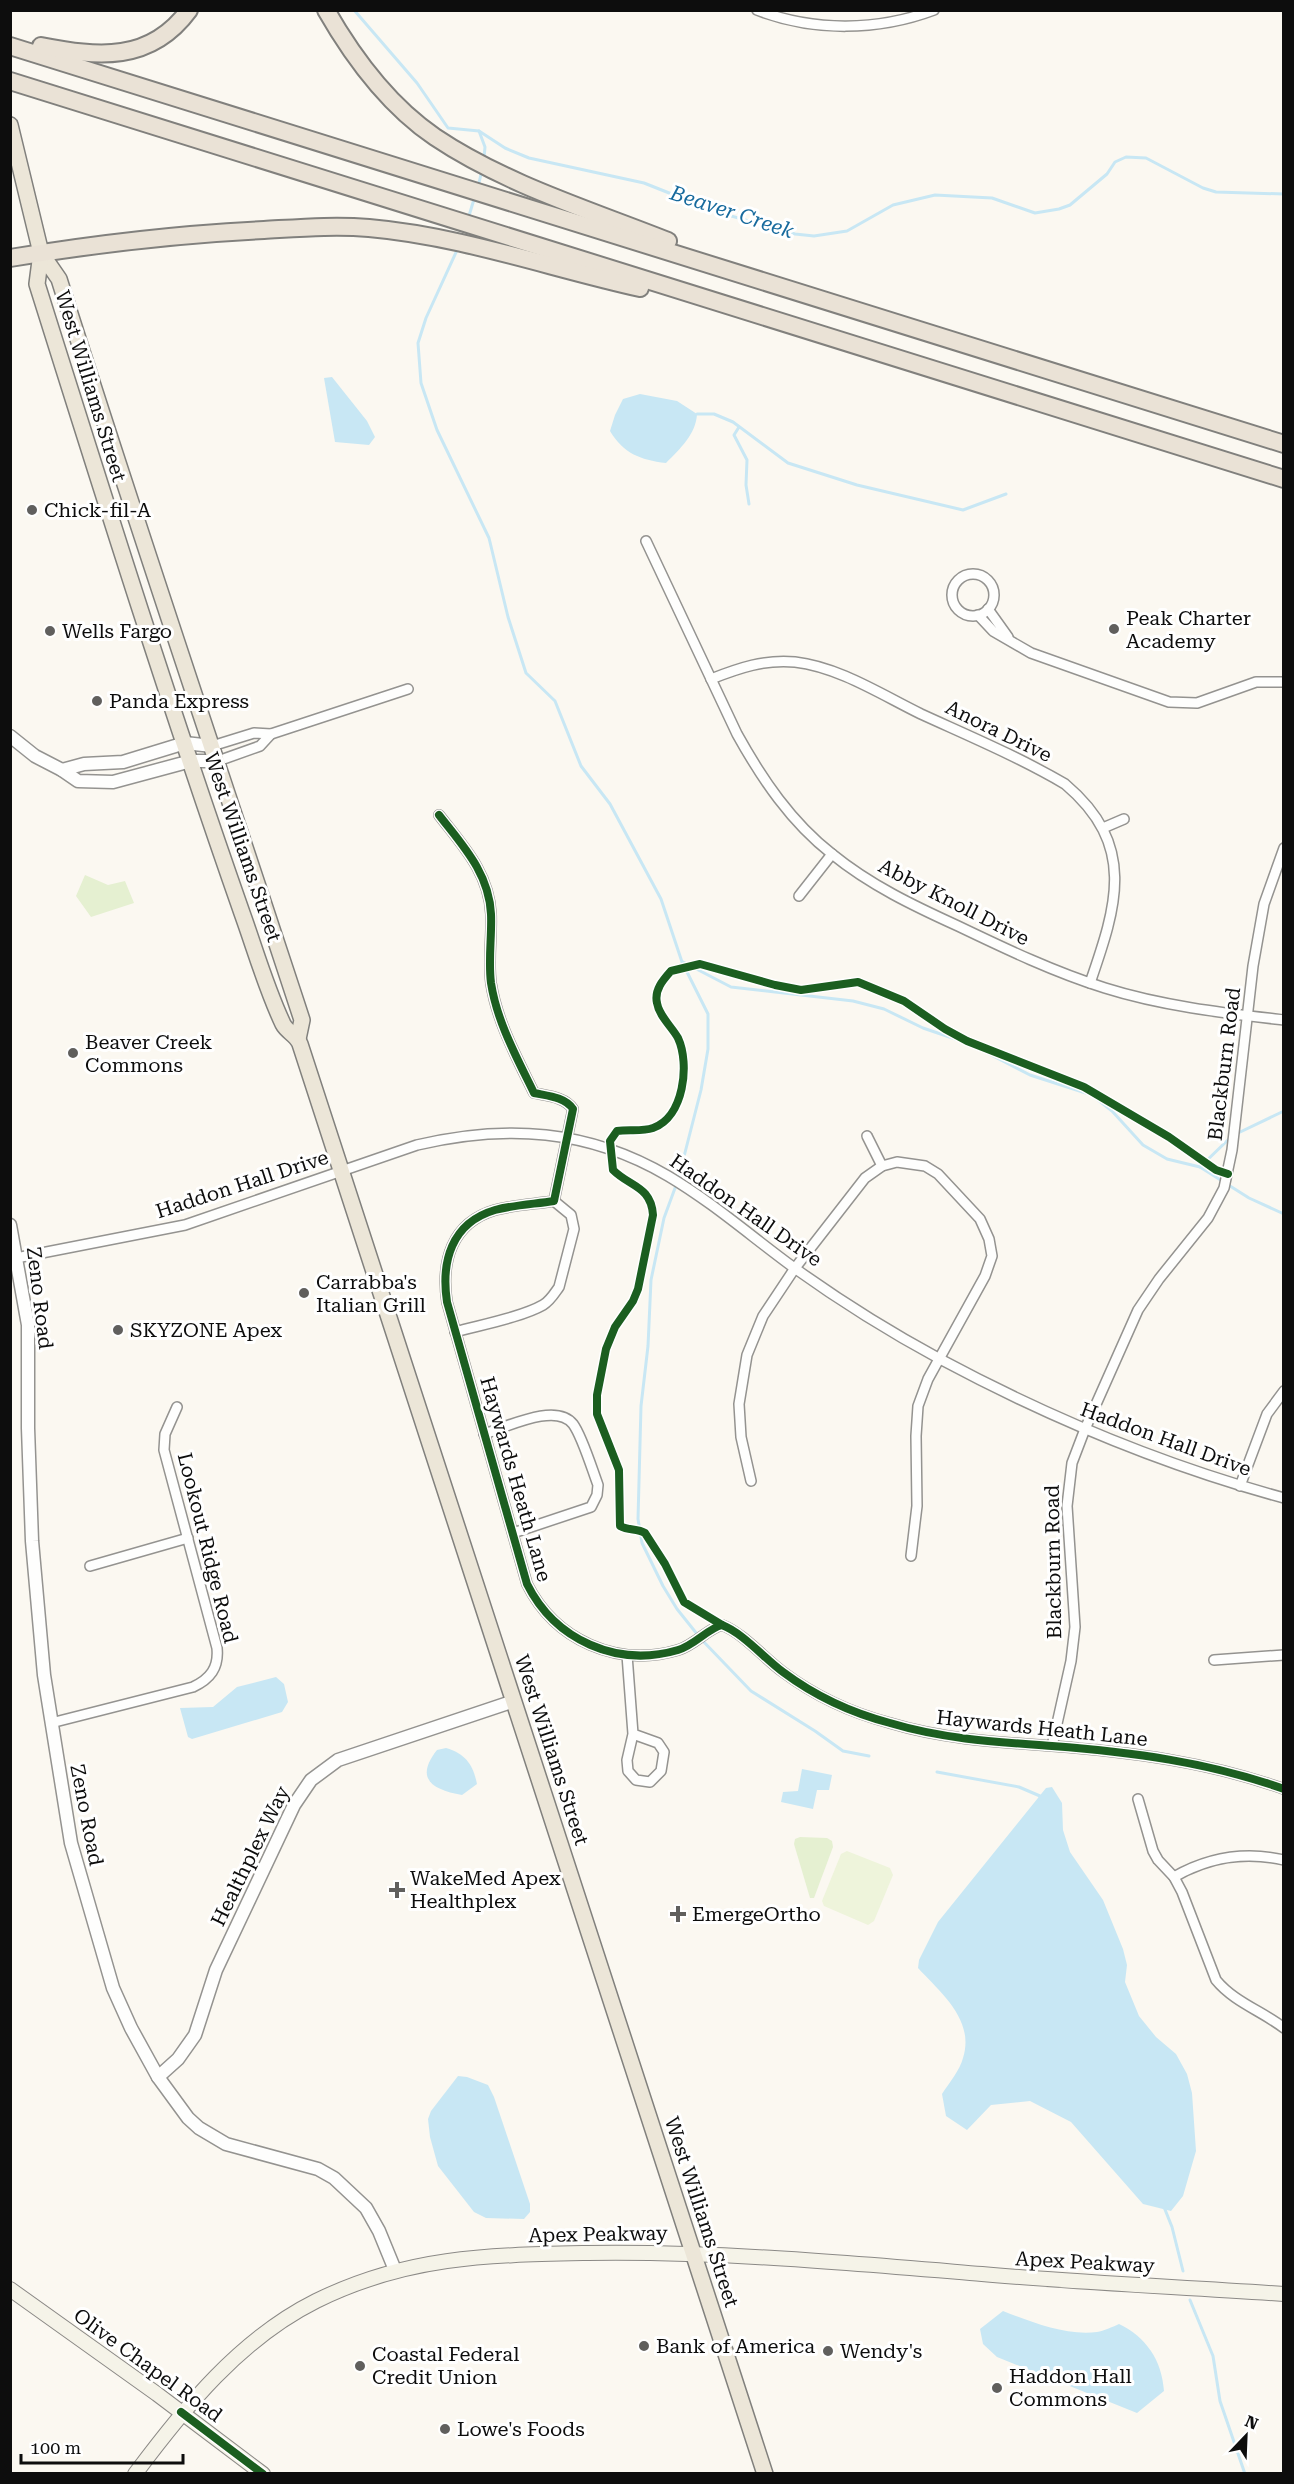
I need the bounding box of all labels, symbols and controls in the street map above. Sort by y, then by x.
water label: Beaver Creek [666,180,797,243]
street label: West Williams Street [50,287,132,485]
place label: Chick-fil-A [44,498,151,522]
marker: Chick-fil-A [25,503,39,517]
place label: Peak Charter Academy [1126,606,1251,653]
place label: Wells Fargo [62,619,172,643]
marker: Peak Charter Academy [1107,622,1121,636]
marker: Wells Fargo [43,624,57,638]
place label: Panda Express [109,689,249,713]
marker: Panda Express [90,694,104,708]
street label: Anora Drive [942,695,1056,767]
street label: West Williams Street [199,749,287,945]
street label: Abby Knoll Drive [875,854,1033,950]
street label: Blackburn Road [1203,986,1245,1142]
place label: Beaver Creek Commons [85,1030,212,1077]
marker: Beaver Creek Commons [66,1046,80,1060]
street label: Haddon Hall Drive [153,1145,331,1223]
street label: Haddon Hall Drive [665,1149,827,1271]
street label: Zeno Road [22,1245,58,1351]
place label: Carrabba's Italian Grill [316,1270,426,1317]
marker: Carrabba's Italian Grill [297,1286,311,1300]
place label: SKYZONE Apex [130,1318,282,1342]
marker: SKYZONE Apex [111,1323,125,1337]
street label: Haywards Heath Lane [475,1374,557,1584]
street label: Haddon Hall Drive [1077,1397,1255,1481]
street label: Lookout Ridge Road [173,1450,243,1646]
street label: Blackburn Road [1040,1484,1066,1639]
street label: West Williams Street [510,1652,594,1849]
street label: Haywards Heath Lane [935,1705,1149,1751]
street label: Zeno Road [65,1762,109,1868]
street label: Healthplex Way [206,1782,294,1930]
place label: WakeMed Apex Healthplex [410,1866,561,1913]
marker: WakeMed Apex Healthplex [388,1881,406,1899]
place label: EmergeOrtho [692,1902,821,1926]
marker: EmergeOrtho [669,1905,687,1923]
street label: West Williams Street [660,2114,744,2311]
street label: Apex Peakway [528,2221,668,2247]
street label: Apex Peakway [1015,2246,1155,2278]
street label: Olive Chapel Road [69,2303,227,2427]
place label: Bank of America [656,2334,815,2358]
marker: Bank of America [637,2339,651,2353]
place label: Wendy's [840,2339,922,2363]
place label: Coastal Federal Credit Union [372,2342,519,2389]
marker: Wendy's [821,2344,835,2358]
marker: Coastal Federal Credit Union [353,2359,367,2373]
place label: Haddon Hall Commons [1009,2364,1132,2411]
marker: Haddon Hall Commons [990,2381,1004,2395]
north arrow [1216,2406,1276,2466]
text: N [1242,2411,1261,2434]
place label: Lowe's Foods [457,2417,585,2441]
marker: Lowe's Foods [438,2422,452,2436]
scale bar [21,2427,183,2465]
text: 100 m [30,2437,81,2458]

